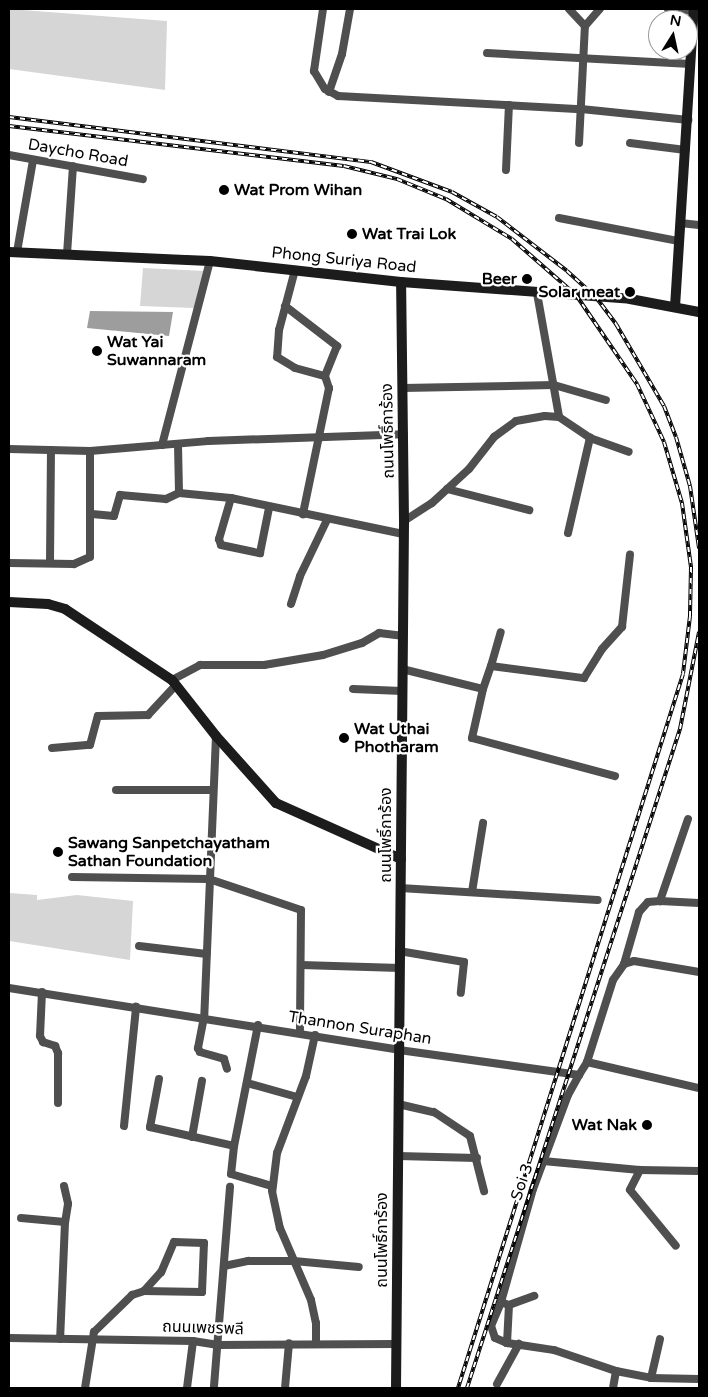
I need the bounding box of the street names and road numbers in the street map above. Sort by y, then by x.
street label: Daycho Road [26,135,130,171]
street label: Phong Suriya Road [271,243,417,277]
street label: ถนนโพธิ์การ้อง [378,383,398,479]
street label: ถนนโพธิ์การ้อง [376,787,396,883]
street label: Thannon Suraphan [287,1007,433,1049]
street label: Soi 3 [507,1161,537,1203]
street label: ถนนโพธิ์การ้อง [372,1192,392,1288]
street label: ถนนเพชรพลี [162,1317,244,1339]

